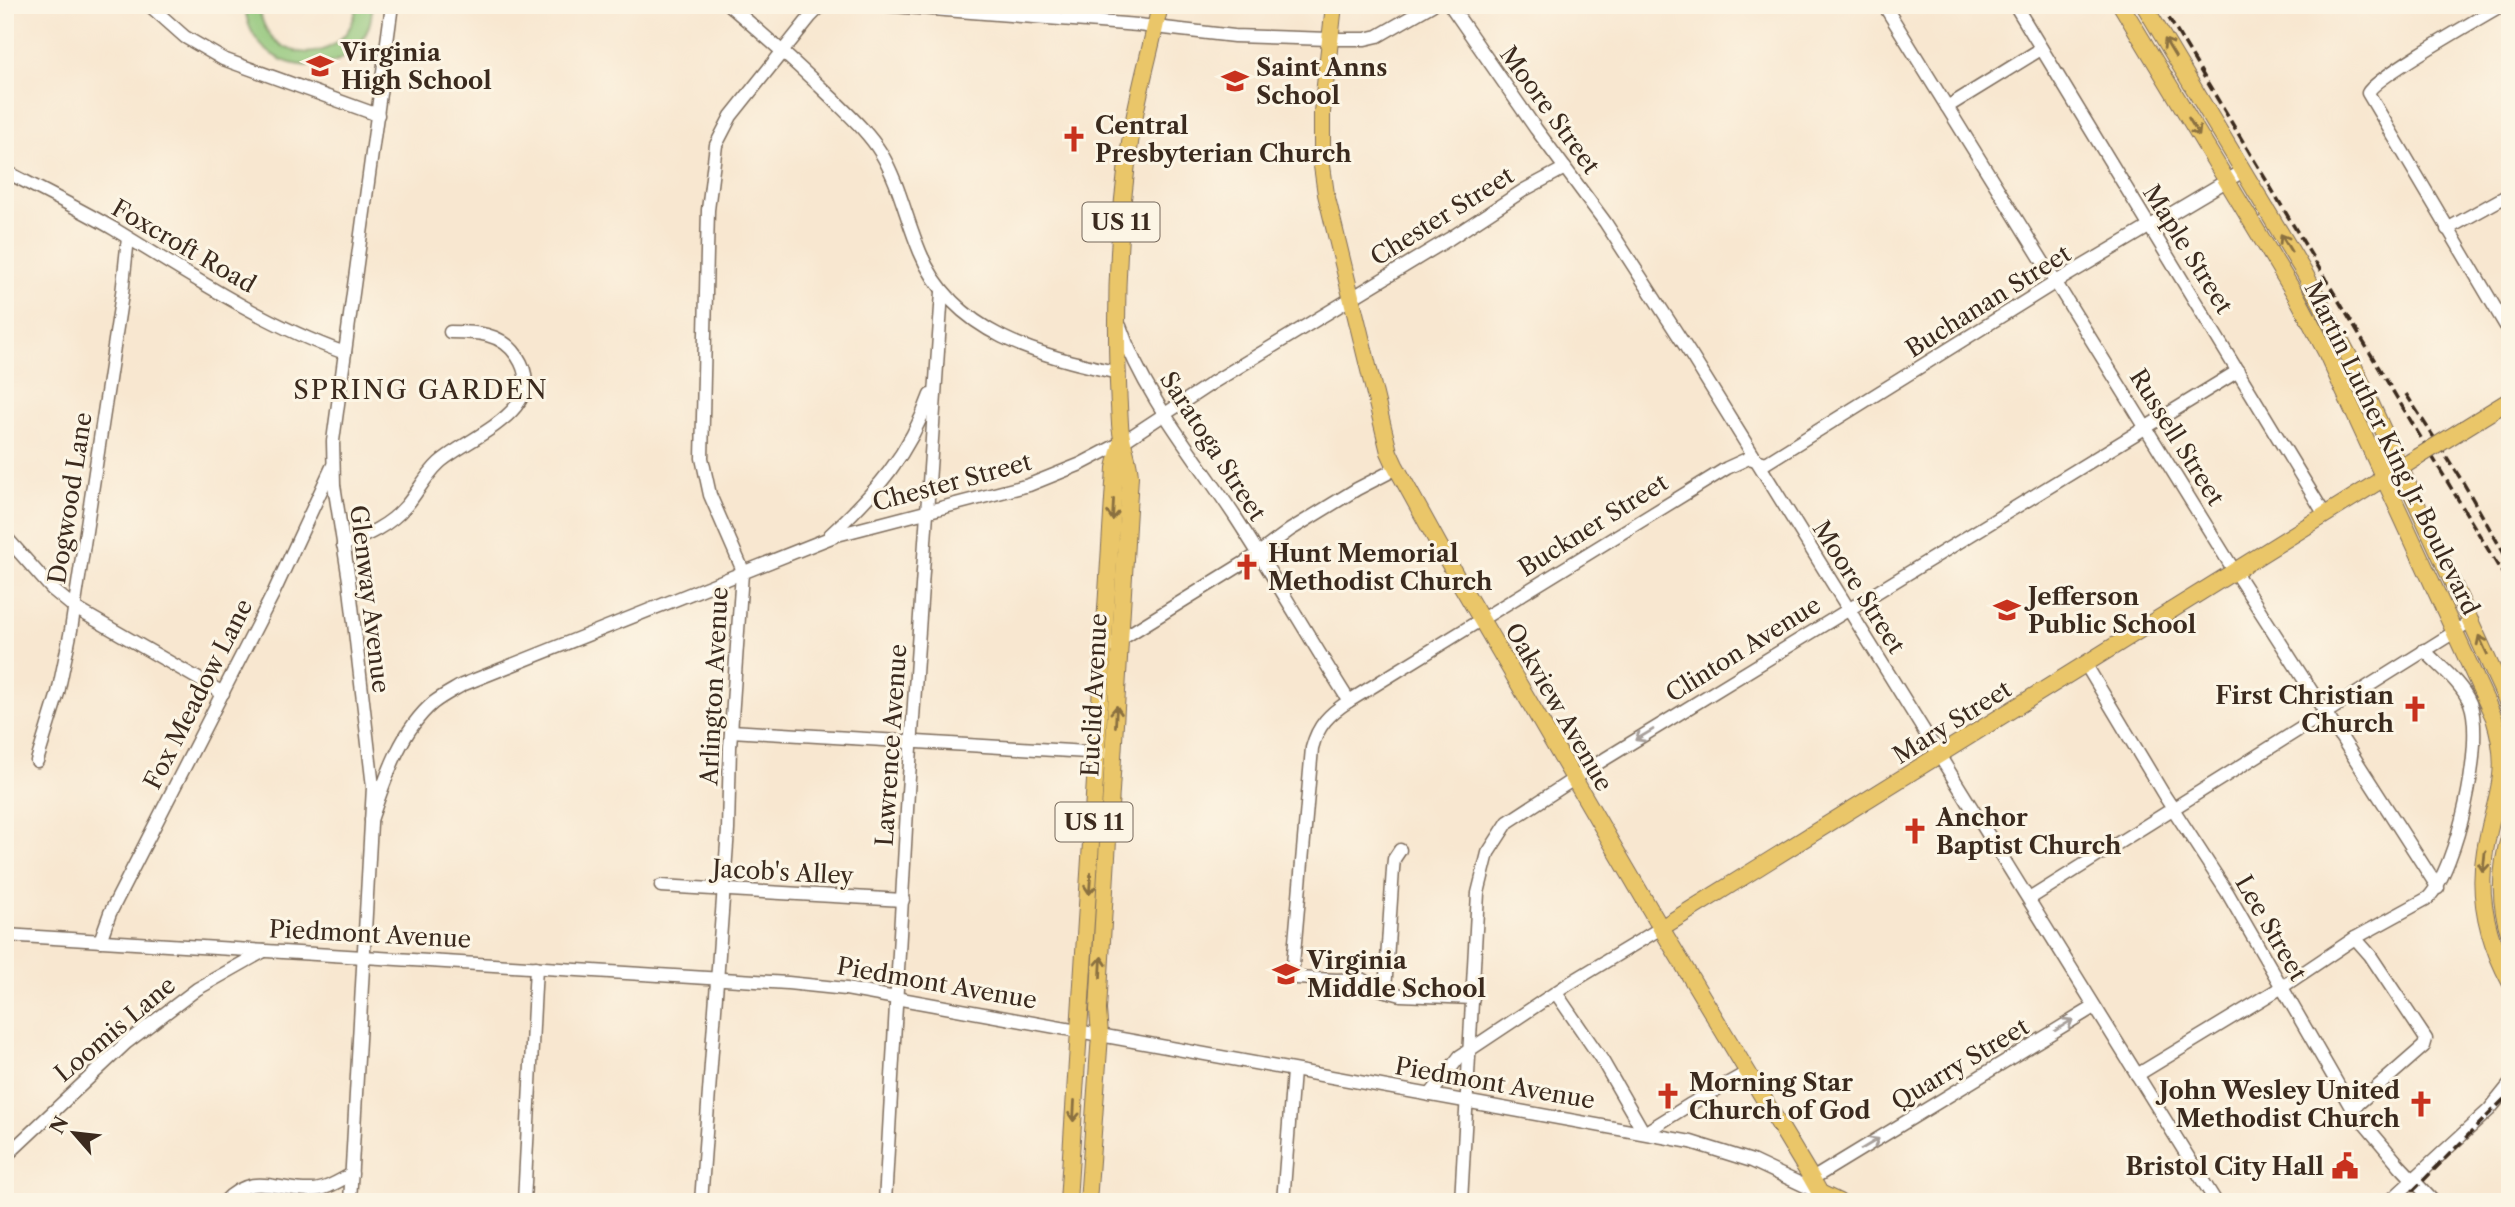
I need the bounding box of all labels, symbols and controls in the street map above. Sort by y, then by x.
place label: Virginia High School [340,38,492,95]
one-way arrow [2162,38,2176,58]
street label: Moore Street [1494,41,1606,180]
school or university icon: Virginia High School [305,51,335,81]
place label: Saint Anns School [1256,53,1387,110]
school or university icon: Saint Anns School [1220,66,1250,96]
place label: Central Presbyterian Church [1095,111,1352,168]
one-way arrow [2188,116,2202,136]
church icon: Central Presbyterian Church [1059,124,1089,154]
street label: Chester Street [1365,160,1519,272]
street label: Maple Street [2137,179,2239,319]
street label: Foxcroft Road [107,193,261,299]
road number: US 11 [1082,202,1160,242]
one-way arrow [2279,234,2293,254]
street label: Buchanan Street [1900,238,2076,363]
street label: Martin Luther King Jr Boulevard [2298,276,2486,620]
street label: Russell Street [2124,363,2231,511]
street label: Saratoga Street [1154,366,1272,527]
district label: SPRING GARDEN [293,374,549,406]
street label: Dogwood Lane [42,410,98,586]
street label: Chester Street [869,447,1035,517]
street label: Buckner Street [1513,467,1673,582]
one-way arrow [1106,499,1119,521]
street label: Glenway Avenue [344,503,396,695]
street label: Moore Street [1807,515,1912,659]
place label: Hunt Memorial Methodist Church [1268,539,1493,596]
church icon: Hunt Memorial Methodist Church [1232,552,1262,582]
place label: Jefferson Public School [2024,582,2196,639]
street label: Arlington Avenue [694,586,734,787]
street label: Clinton Avenue [1660,590,1826,708]
street label: Fox Meadow Lane [138,594,258,794]
school or university icon: Jefferson Public School [1992,595,2022,625]
street label: Euclid Avenue [1075,612,1113,778]
street label: Oakview Avenue [1499,618,1619,796]
one-way arrow [2476,635,2489,657]
street label: Lawrence Avenue [869,643,913,847]
street label: Mary Street [1888,674,2017,770]
place label: First Christian Church [2215,681,2395,738]
church icon: First Christian Church [2400,694,2430,724]
one-way arrow [1109,704,1122,727]
one-way arrow [1634,728,1654,742]
road number: US 11 [1056,802,1132,842]
place label: Anchor Baptist Church [1935,803,2122,860]
church icon: Anchor Baptist Church [1900,816,1930,846]
one-way arrow [2477,850,2490,873]
street label: Jacob's Alley [708,854,855,890]
street label: Lee Street [2229,870,2313,986]
one-way arrow [1083,872,1096,895]
street label: Piedmont Avenue [268,914,472,954]
place label: Virginia Middle School [1306,946,1486,1003]
street label: Piedmont Avenue [835,951,1039,1015]
one-way arrow [1094,956,1107,979]
school or university icon: Virginia Middle School [1271,959,1301,989]
street label: Loomis Lane [49,970,181,1088]
street label: Quarry Street [1886,1011,2034,1116]
one-way arrow [2054,1018,2074,1032]
street label: Piedmont Avenue [1393,1051,1597,1115]
place label: Morning Star Church of God [1689,1068,1871,1125]
place label: John Wesley United Methodist Church [2155,1076,2401,1133]
church icon: Morning Star Church of God [1653,1081,1683,1111]
church icon: John Wesley United Methodist Church [2406,1089,2436,1119]
north arrow [38,1098,108,1168]
one-way arrow [1067,1099,1080,1122]
text: N [45,1113,73,1138]
one-way arrow [1860,1136,1879,1151]
public building icon: Bristol City Hall [2330,1151,2360,1181]
place label: Bristol City Hall [2125,1152,2324,1181]

